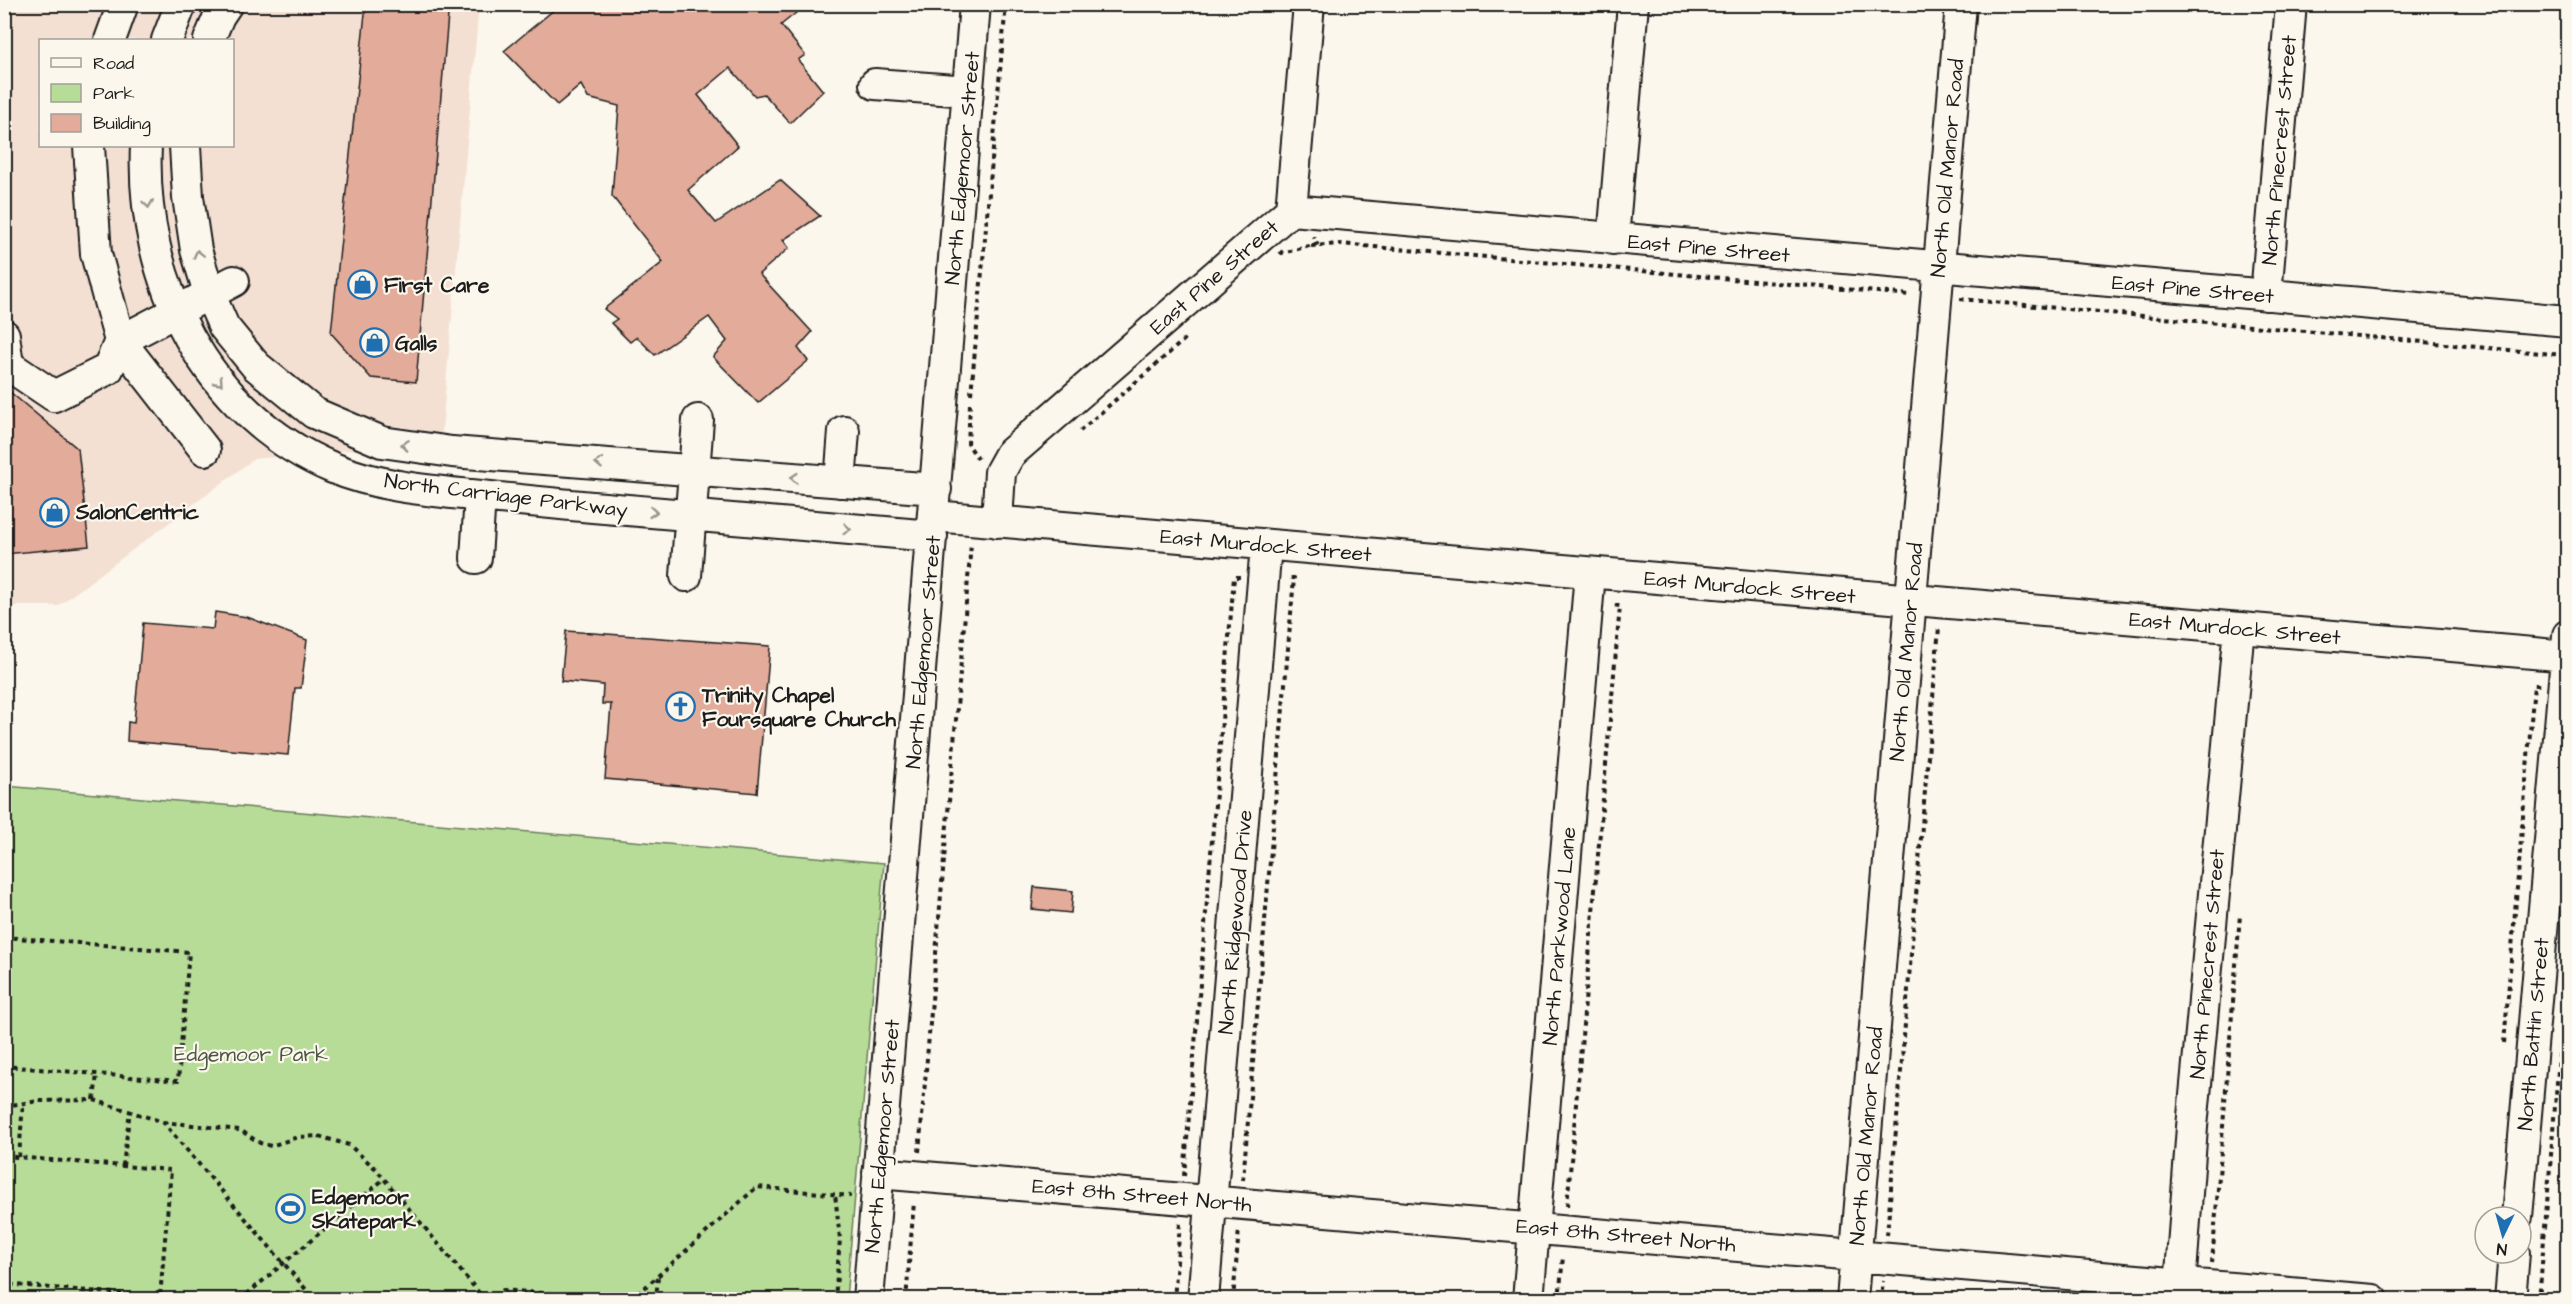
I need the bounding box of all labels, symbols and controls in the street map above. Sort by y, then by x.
street label: North Pinecrest Street [2255,33,2304,266]
legend [39,39,234,147]
street label: North Edgemoor Street [938,50,989,286]
text: Road [93,51,134,76]
street label: North Old Manor Road [1924,57,1972,278]
text: Park [93,81,135,106]
text: Building [93,111,151,137]
one-way arrow [141,199,154,208]
street label: East Pine Street [1144,213,1285,342]
street label: East Pine Street [1627,227,1792,270]
one-way arrow [192,249,205,259]
street label: East Pine Street [2111,268,2276,311]
shop icon: First Care [347,269,379,301]
place label: First Care [384,271,490,300]
shop icon: Galls [358,327,390,359]
place label: Galls [395,329,438,358]
one-way arrow [212,375,223,386]
one-way arrow [400,440,410,452]
one-way arrow [595,457,604,470]
street label: North Carriage Parkway [382,466,630,527]
one-way arrow [789,472,798,485]
shop icon: SalonCentric [39,496,71,528]
place label: SalonCentric [75,498,200,527]
one-way arrow [649,505,658,518]
one-way arrow [843,522,852,535]
street label: East Murdock Street [1159,522,1373,569]
street label: North Edgemoor Street [899,534,950,770]
street label: North Old Manor Road [1883,541,1931,762]
street label: East Murdock Street [1643,564,1857,611]
street label: East Murdock Street [2128,605,2342,652]
place label: Trinity Chapel Foursquare Church [701,681,896,735]
church icon: Trinity Chapel Foursquare Church [665,691,697,723]
street label: North Ridgewood Drive [1211,809,1262,1036]
street label: North Parkwood Lane [1535,826,1583,1047]
street label: North Pinecrest Street [2183,847,2232,1080]
street label: North Battin Street [2511,936,2556,1132]
street label: North Edgemoor Street [858,1018,909,1254]
street label: North Old Manor Road [1843,1025,1891,1246]
park label: Edgemoor Park [174,1040,328,1071]
street label: East 8th Street North [1031,1171,1253,1220]
place label: Edgemoor Skatepark [311,1183,416,1237]
sports icon: Edgemoor Skatepark [275,1193,307,1225]
north arrow [2473,1205,2533,1265]
street label: East 8th Street North [1515,1211,1737,1260]
text: N [2496,1238,2508,1260]

